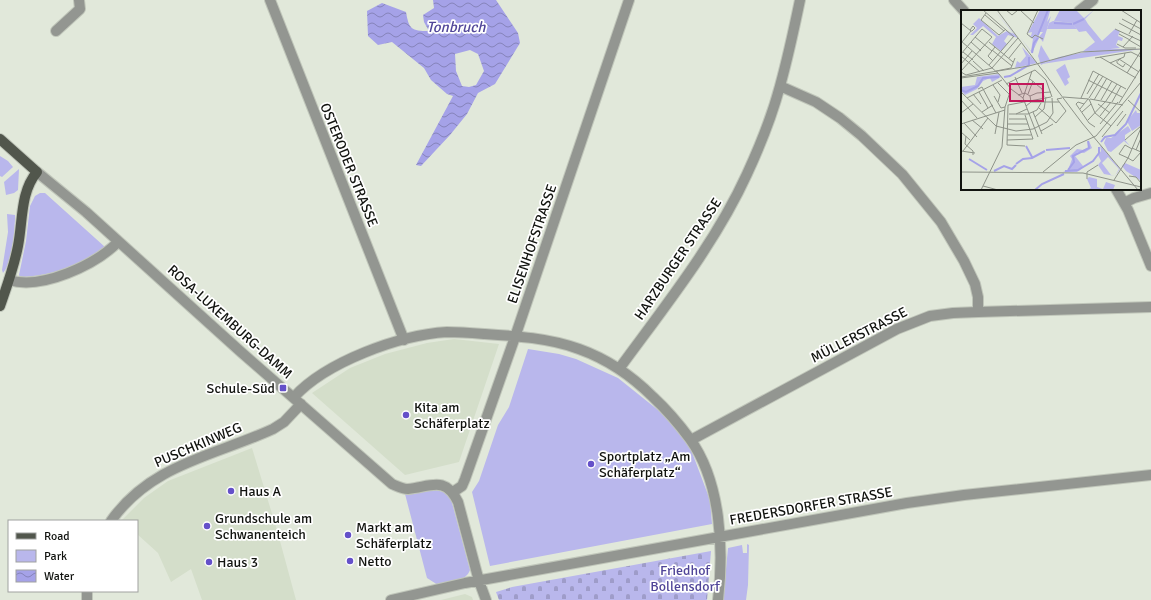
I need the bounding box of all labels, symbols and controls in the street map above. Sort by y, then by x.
inset map [961,10,1141,190]
water label: Tonbruch [427,18,486,36]
street label: OSTERODER STRASSE [316,101,382,229]
street label: ELISENHOFSTRASSE [504,182,560,306]
street label: HARZBURGER STRASSE [631,195,725,323]
street label: ROSA-LUXEMBURG-DAMM [164,261,296,383]
street label: MÜLLERSTRASSE [808,303,910,367]
place label: Schule-Süd [207,380,275,397]
marker: Schule-Süd [278,383,288,393]
place label: Kita am Schäferplatz [414,399,490,432]
marker: Kita am Schäferplatz [401,410,411,420]
street label: PUSCHKINWEG [152,419,244,471]
place label: Sportplatz „Am Schäferplatz“ [599,448,690,481]
marker: Sportplatz „Am Schäferplatz“ [586,459,596,469]
place label: Haus A [239,483,281,500]
street label: FREDERSDORFER STRASSE [728,483,894,529]
marker: Haus A [226,486,236,496]
place label: Grundschule am Schwanenteich [215,510,312,543]
place label: Markt am Schäferplatz [356,519,432,552]
legend [8,520,138,592]
marker: Grundschule am Schwanenteich [202,521,212,531]
text: Road [44,529,70,544]
marker: Markt am Schäferplatz [343,530,353,540]
text: Park [44,549,67,564]
place label: Netto [358,553,391,570]
place label: Haus 3 [217,554,258,571]
marker: Netto [345,556,355,566]
marker: Haus 3 [204,557,214,567]
park label: Friedhof Bollensdorf [650,562,721,595]
text: Water [44,569,75,584]

